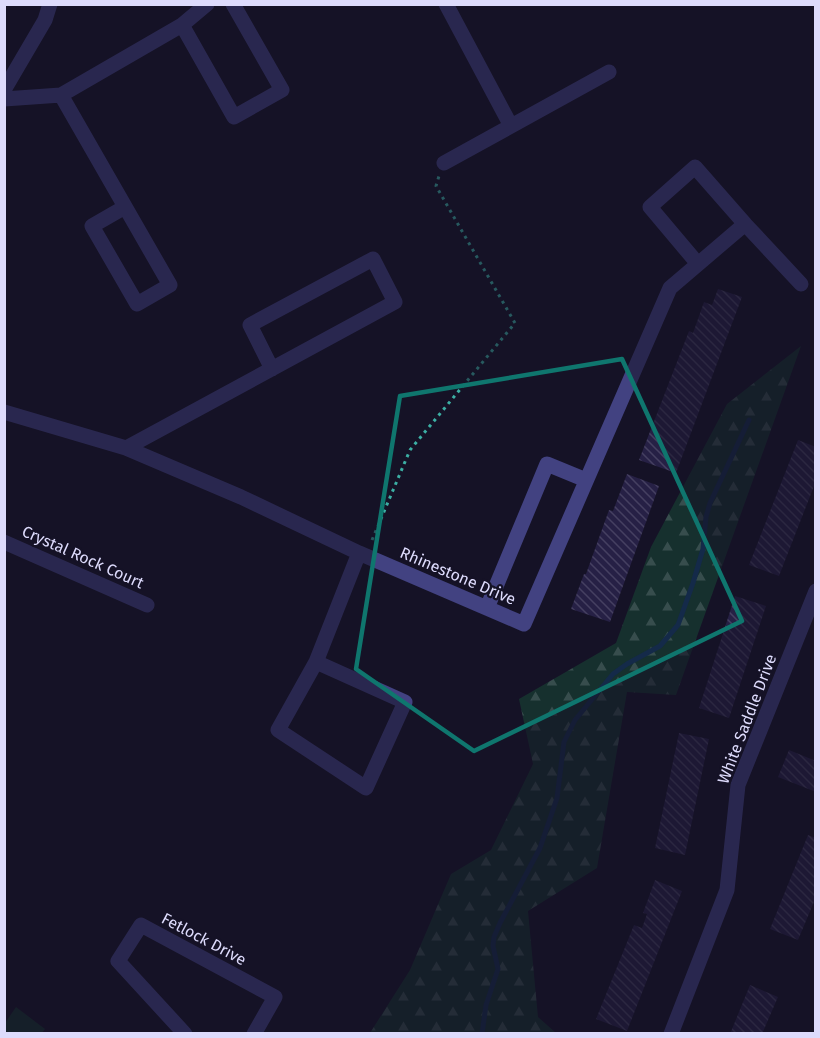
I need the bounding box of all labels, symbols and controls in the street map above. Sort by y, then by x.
street label: Crystal Rock Court [19,522,147,592]
street label: Rhinestone Drive [397,543,519,609]
street label: White Saddle Drive [714,652,780,786]
street label: Fetlock Drive [158,909,250,969]

